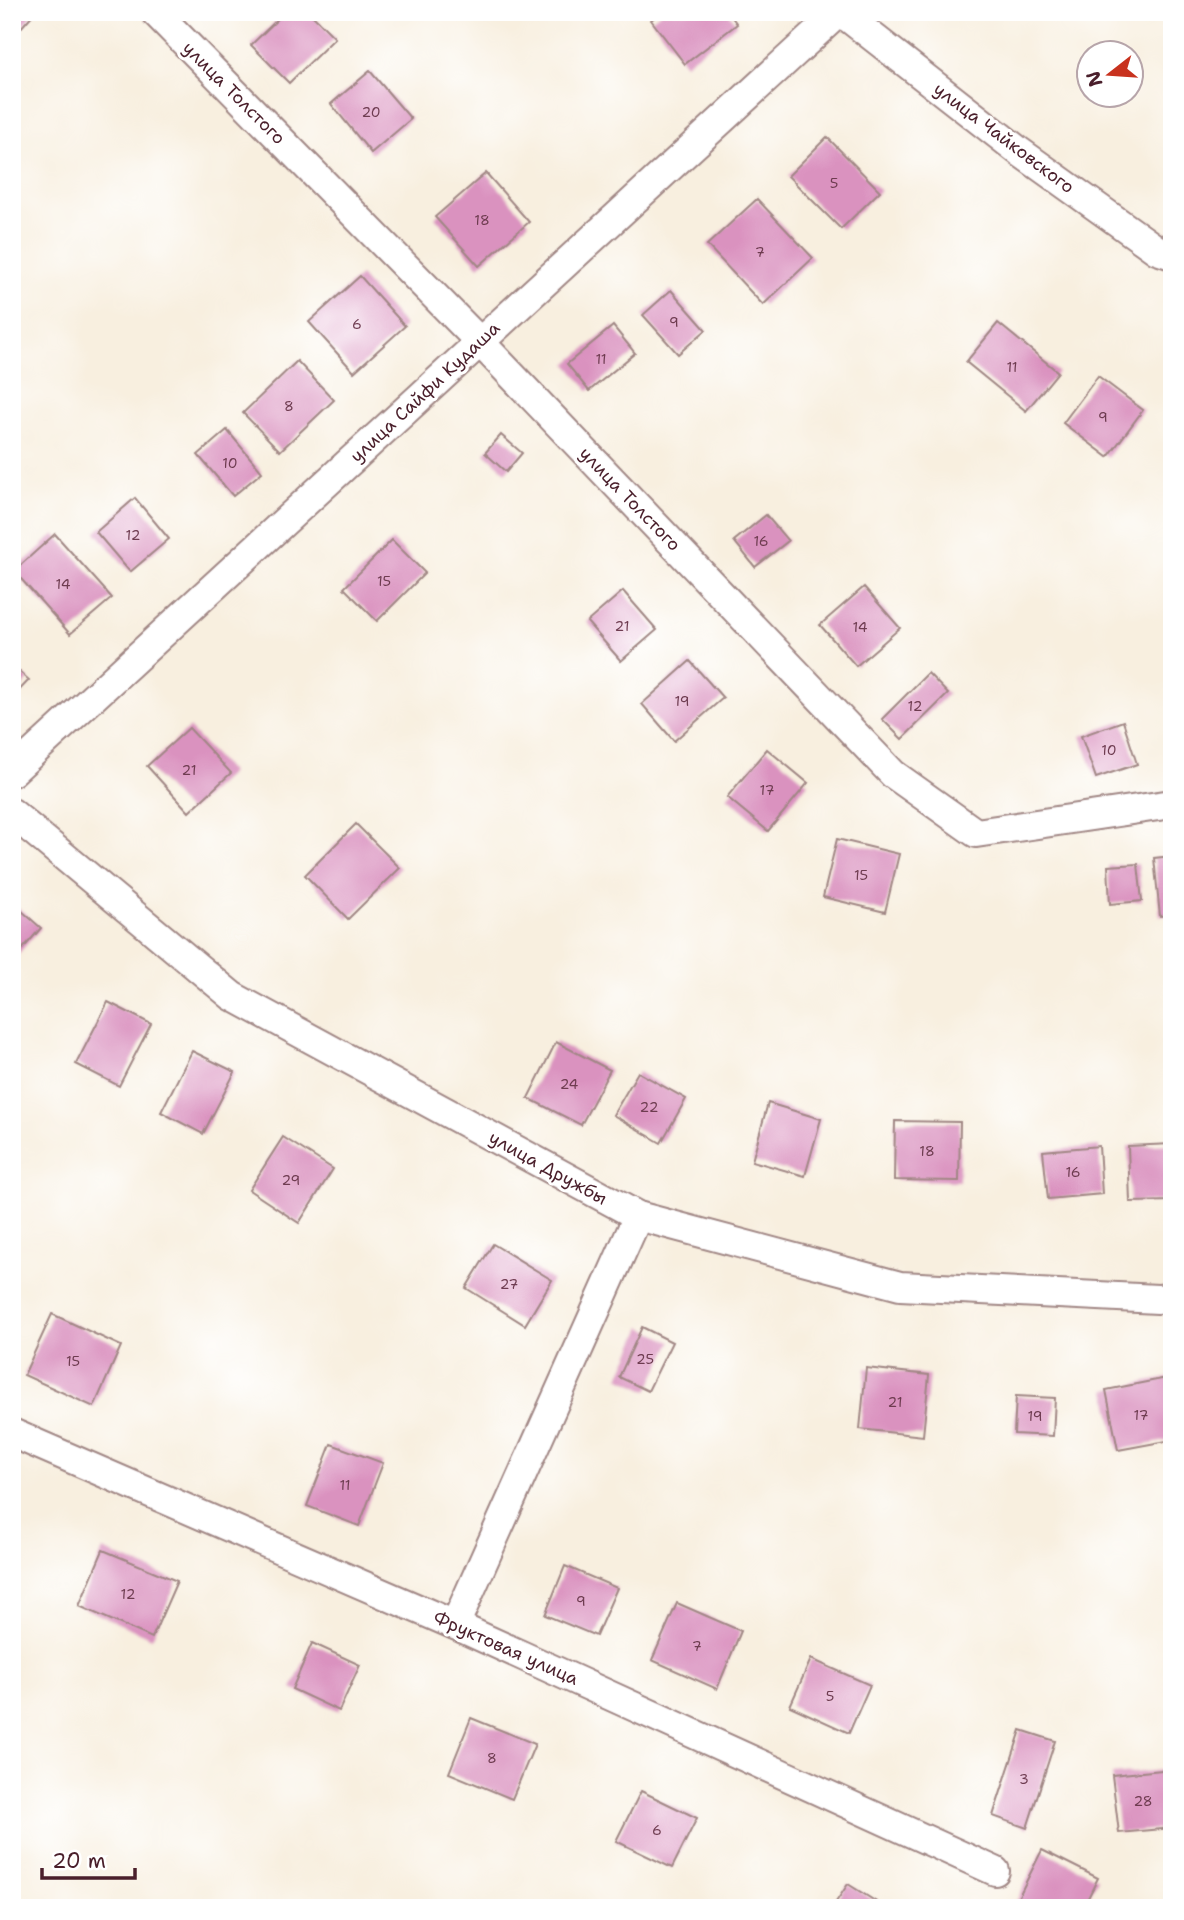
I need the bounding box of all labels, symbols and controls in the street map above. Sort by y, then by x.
street label: улица Толстого [177,36,291,150]
north arrow [1076,38,1146,108]
text: N [1080,68,1108,90]
street label: улица Чайковского [929,77,1079,199]
house number: 20 [361,103,381,121]
house number: 5 [830,174,838,192]
house number: 18 [474,211,490,229]
house number: 7 [755,243,765,261]
house number: 9 [669,313,679,331]
house number: 6 [352,315,362,333]
street label: улица Сайфи Кудаша [345,316,505,468]
house number: 11 [595,350,607,368]
house number: 11 [1006,358,1018,376]
house number: 8 [284,397,294,415]
house number: 9 [1098,408,1108,426]
street label: улица Толстого [574,442,686,556]
house number: 10 [222,454,238,472]
house number: 12 [126,526,140,544]
house number: 16 [753,532,769,550]
house number: 15 [377,572,391,590]
house number: 14 [55,575,71,593]
house number: 21 [615,617,629,635]
house number: 14 [852,618,868,636]
house number: 19 [674,692,690,710]
house number: 12 [908,697,922,715]
house number: 10 [1101,741,1117,759]
house number: 21 [182,761,196,779]
house number: 17 [760,781,774,799]
house number: 15 [854,866,868,884]
house number: 24 [560,1075,579,1093]
house number: 22 [640,1098,658,1116]
street label: улица Дружбы [484,1126,612,1210]
house number: 18 [919,1142,935,1160]
house number: 16 [1065,1163,1081,1181]
house number: 29 [282,1171,300,1189]
house number: 27 [500,1275,518,1293]
house number: 25 [636,1350,654,1368]
house number: 15 [66,1352,80,1370]
house number: 21 [888,1393,902,1411]
house number: 17 [1134,1406,1148,1424]
house number: 19 [1027,1407,1043,1425]
house number: 11 [339,1476,351,1494]
house number: 12 [121,1585,135,1603]
house number: 9 [576,1592,586,1610]
street label: Фруктовая улица [430,1605,582,1691]
house number: 7 [692,1637,702,1655]
house number: 5 [826,1687,834,1705]
house number: 8 [487,1749,497,1767]
house number: 3 [1019,1770,1029,1788]
house number: 28 [1133,1792,1153,1810]
house number: 6 [652,1821,662,1839]
scale bar [42,1836,135,1880]
text: 20 m [52,1847,106,1875]

